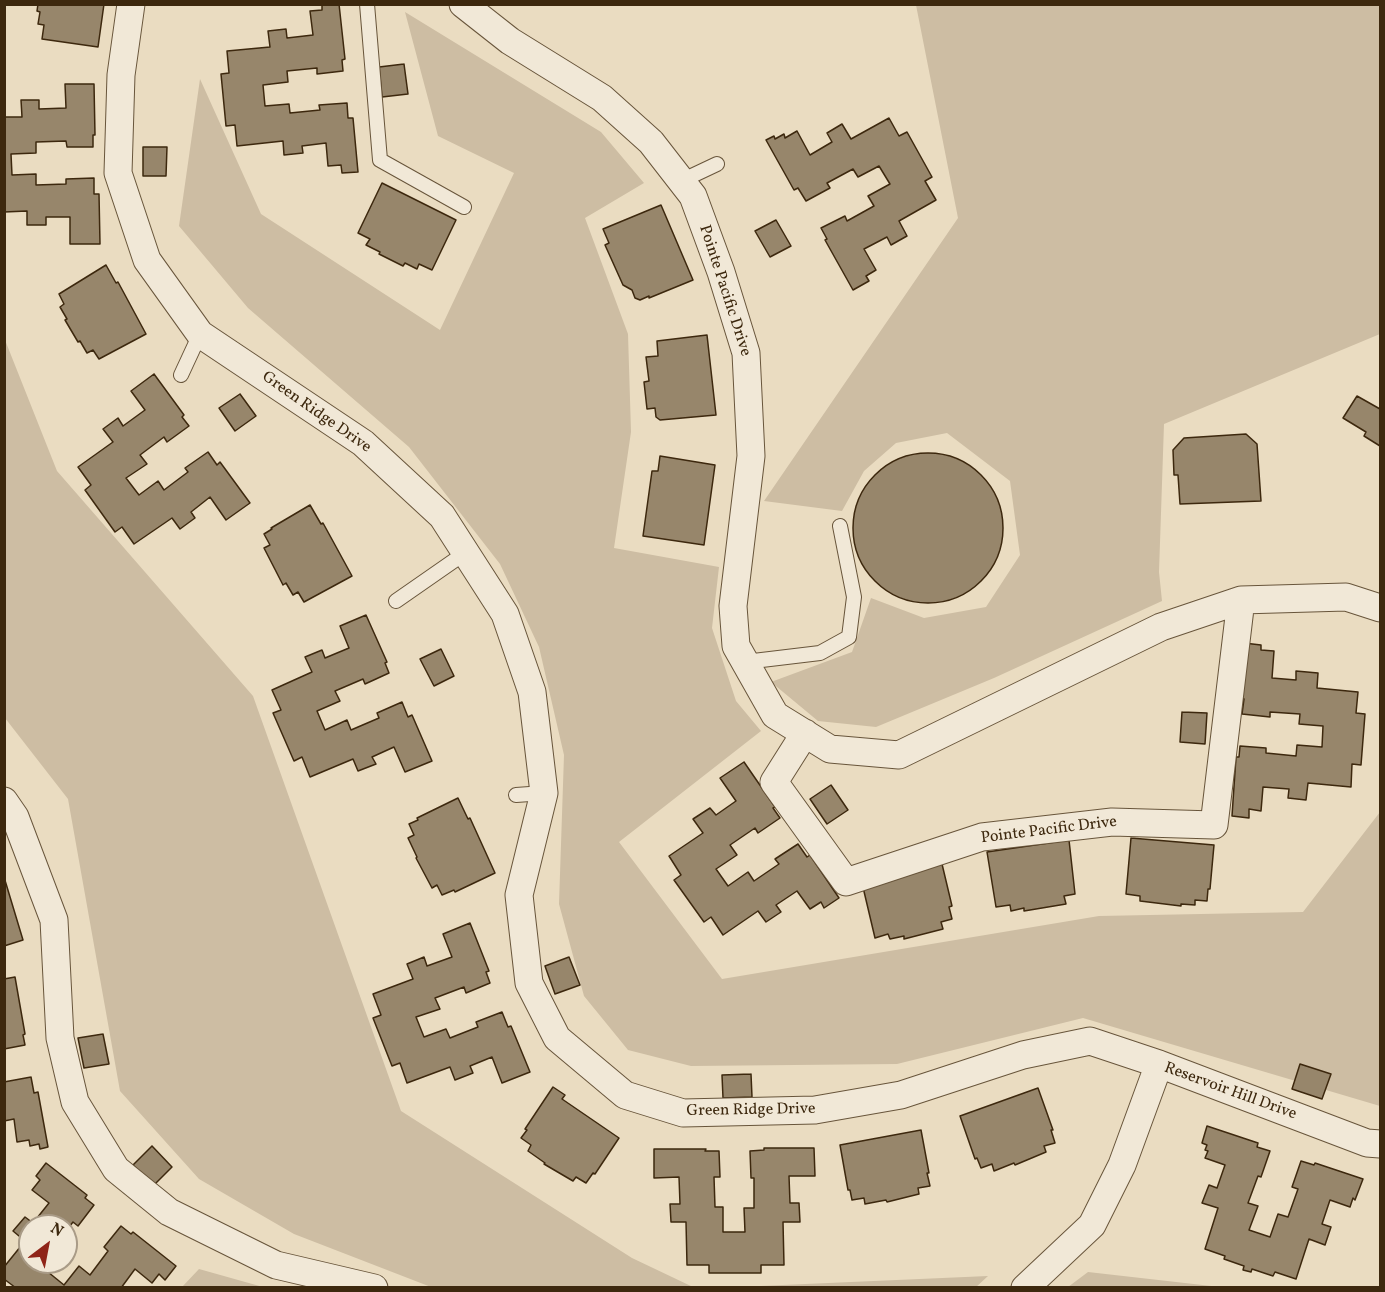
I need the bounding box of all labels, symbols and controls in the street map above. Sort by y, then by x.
street label: Pointe Pacific Drive [694,223,754,359]
street label: Green Ridge Drive [258,368,374,458]
street label: Pointe Pacific Drive [980,813,1118,849]
street label: Reservoir Hill Drive [1161,1059,1299,1125]
street label: Green Ridge Drive [686,1100,816,1122]
north arrow [18,1214,78,1274]
text: N [46,1218,67,1243]

